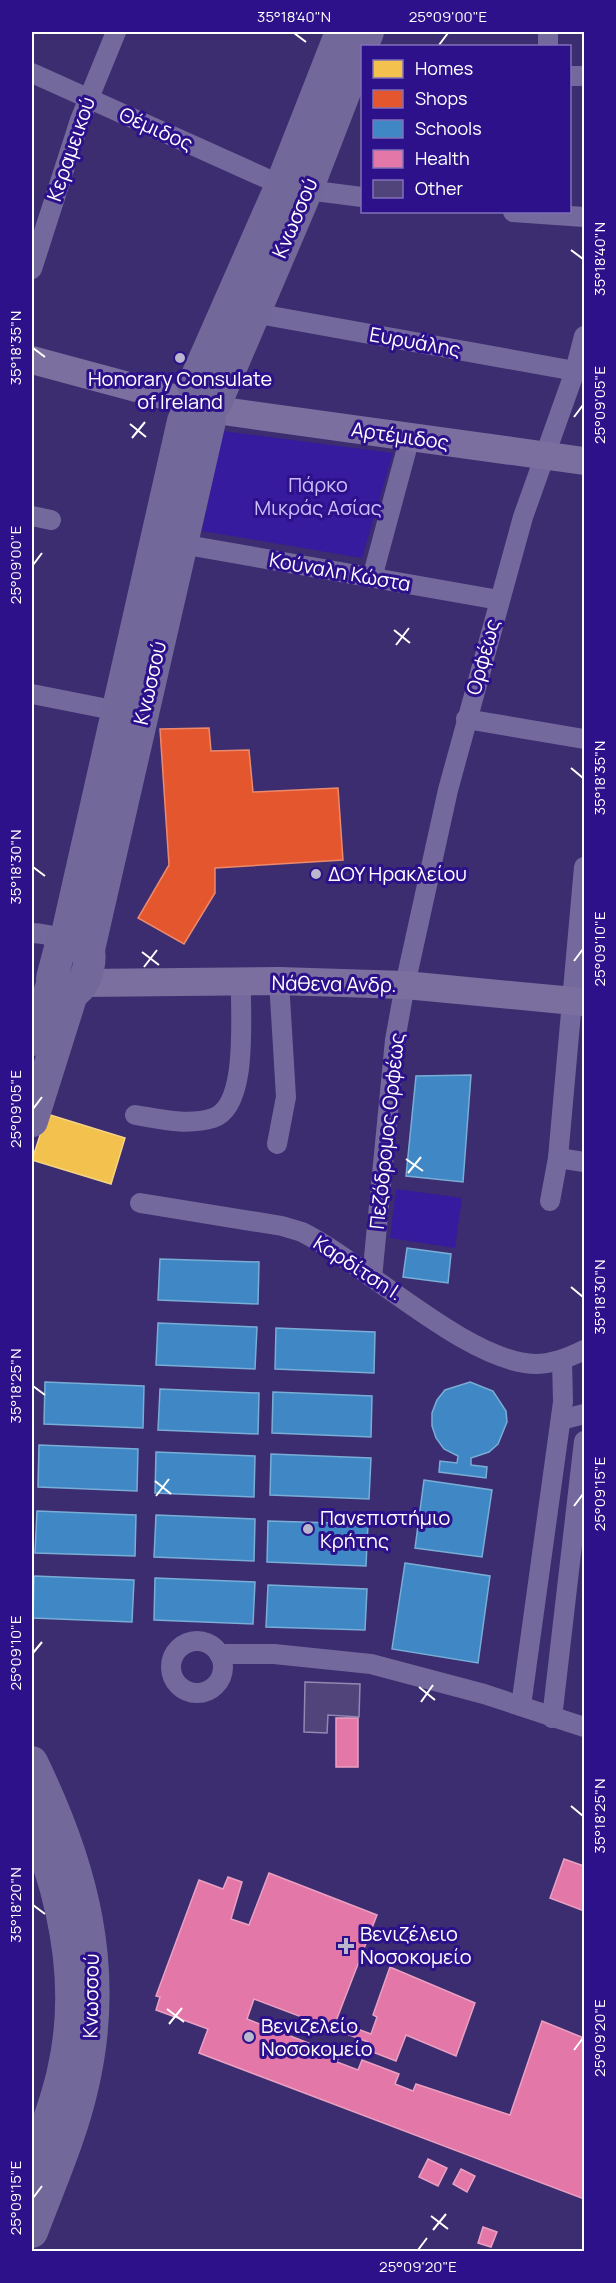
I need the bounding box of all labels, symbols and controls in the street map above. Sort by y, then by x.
text: 35°18'40"N [257,6,331,27]
text: 25°09'00"E [409,6,487,27]
legend [361,45,571,213]
text: Homes [415,56,473,80]
text: Shops [415,86,467,110]
street label: Κεραμεικού [40,93,101,205]
street label: Θέμιδος [115,100,197,157]
text: Schools [415,116,482,140]
text: Health [415,146,470,170]
street label: Κνωσσού [266,173,324,262]
text: Other [415,176,463,200]
text: 35°18'40"N [589,222,610,296]
text: 35°18'35"N [5,311,26,385]
street label: Ευρυάλης [367,320,463,363]
marker: Honorary Consulate of Ireland [173,351,187,365]
place label: Honorary Consulate of Ireland [88,365,272,415]
text: 25°09'05"E [589,366,610,444]
street label: Αρτέμιδος [350,415,451,456]
park label: Πάρκο Μικράς Ασίας [254,471,382,521]
text: 25°09'00"E [5,526,26,604]
street label: Κούναλη Κώστα [267,546,413,597]
street label: Ορφέως [459,616,506,698]
street label: Κνωσσού [127,639,172,727]
text: 35°18'35"N [589,741,610,815]
text: 35°18'30"N [5,829,26,905]
place label: ΔΟΥ Ηρακλείου [328,860,467,887]
marker: ΔΟΥ Ηρακλείου [309,867,323,881]
text: 25°09'10"E [589,911,610,987]
street label: Νάθενα Ανδρ. [271,969,397,998]
street label: Πεζόδρομος Ορφέως [363,1031,410,1231]
text: 25°09'05"E [5,1070,26,1148]
street label: Καρδίτση Ι. [309,1229,408,1306]
text: 35°18'30"N [589,1259,610,1335]
text: 35°18'25"N [5,1349,26,1423]
text: 25°09'15"E [589,1457,610,1531]
place label: Πανεπιστήμιο Κρήτης [320,1504,450,1554]
marker: Πανεπιστήμιο Κρήτης [301,1522,315,1536]
text: 25°09'10"E [5,1615,26,1691]
text: 35°18'25"N [589,1779,610,1853]
text: 35°18'20"N [5,1867,26,1943]
place label: Βενιζέλειο Νοσοκομείο [360,1920,472,1970]
marker: Βενιζέλειο Νοσοκομείο [337,1937,355,1955]
street label: Κνωσσού [76,1953,105,2039]
text: 25°09'20"E [589,1999,610,2077]
place label: Βενιζελείο Νοσοκομείο [261,2012,373,2062]
marker: Βενιζελείο Νοσοκομείο [242,2030,256,2044]
text: 25°09'15"E [5,2161,26,2235]
text: 25°09'20"E [379,2256,457,2277]

